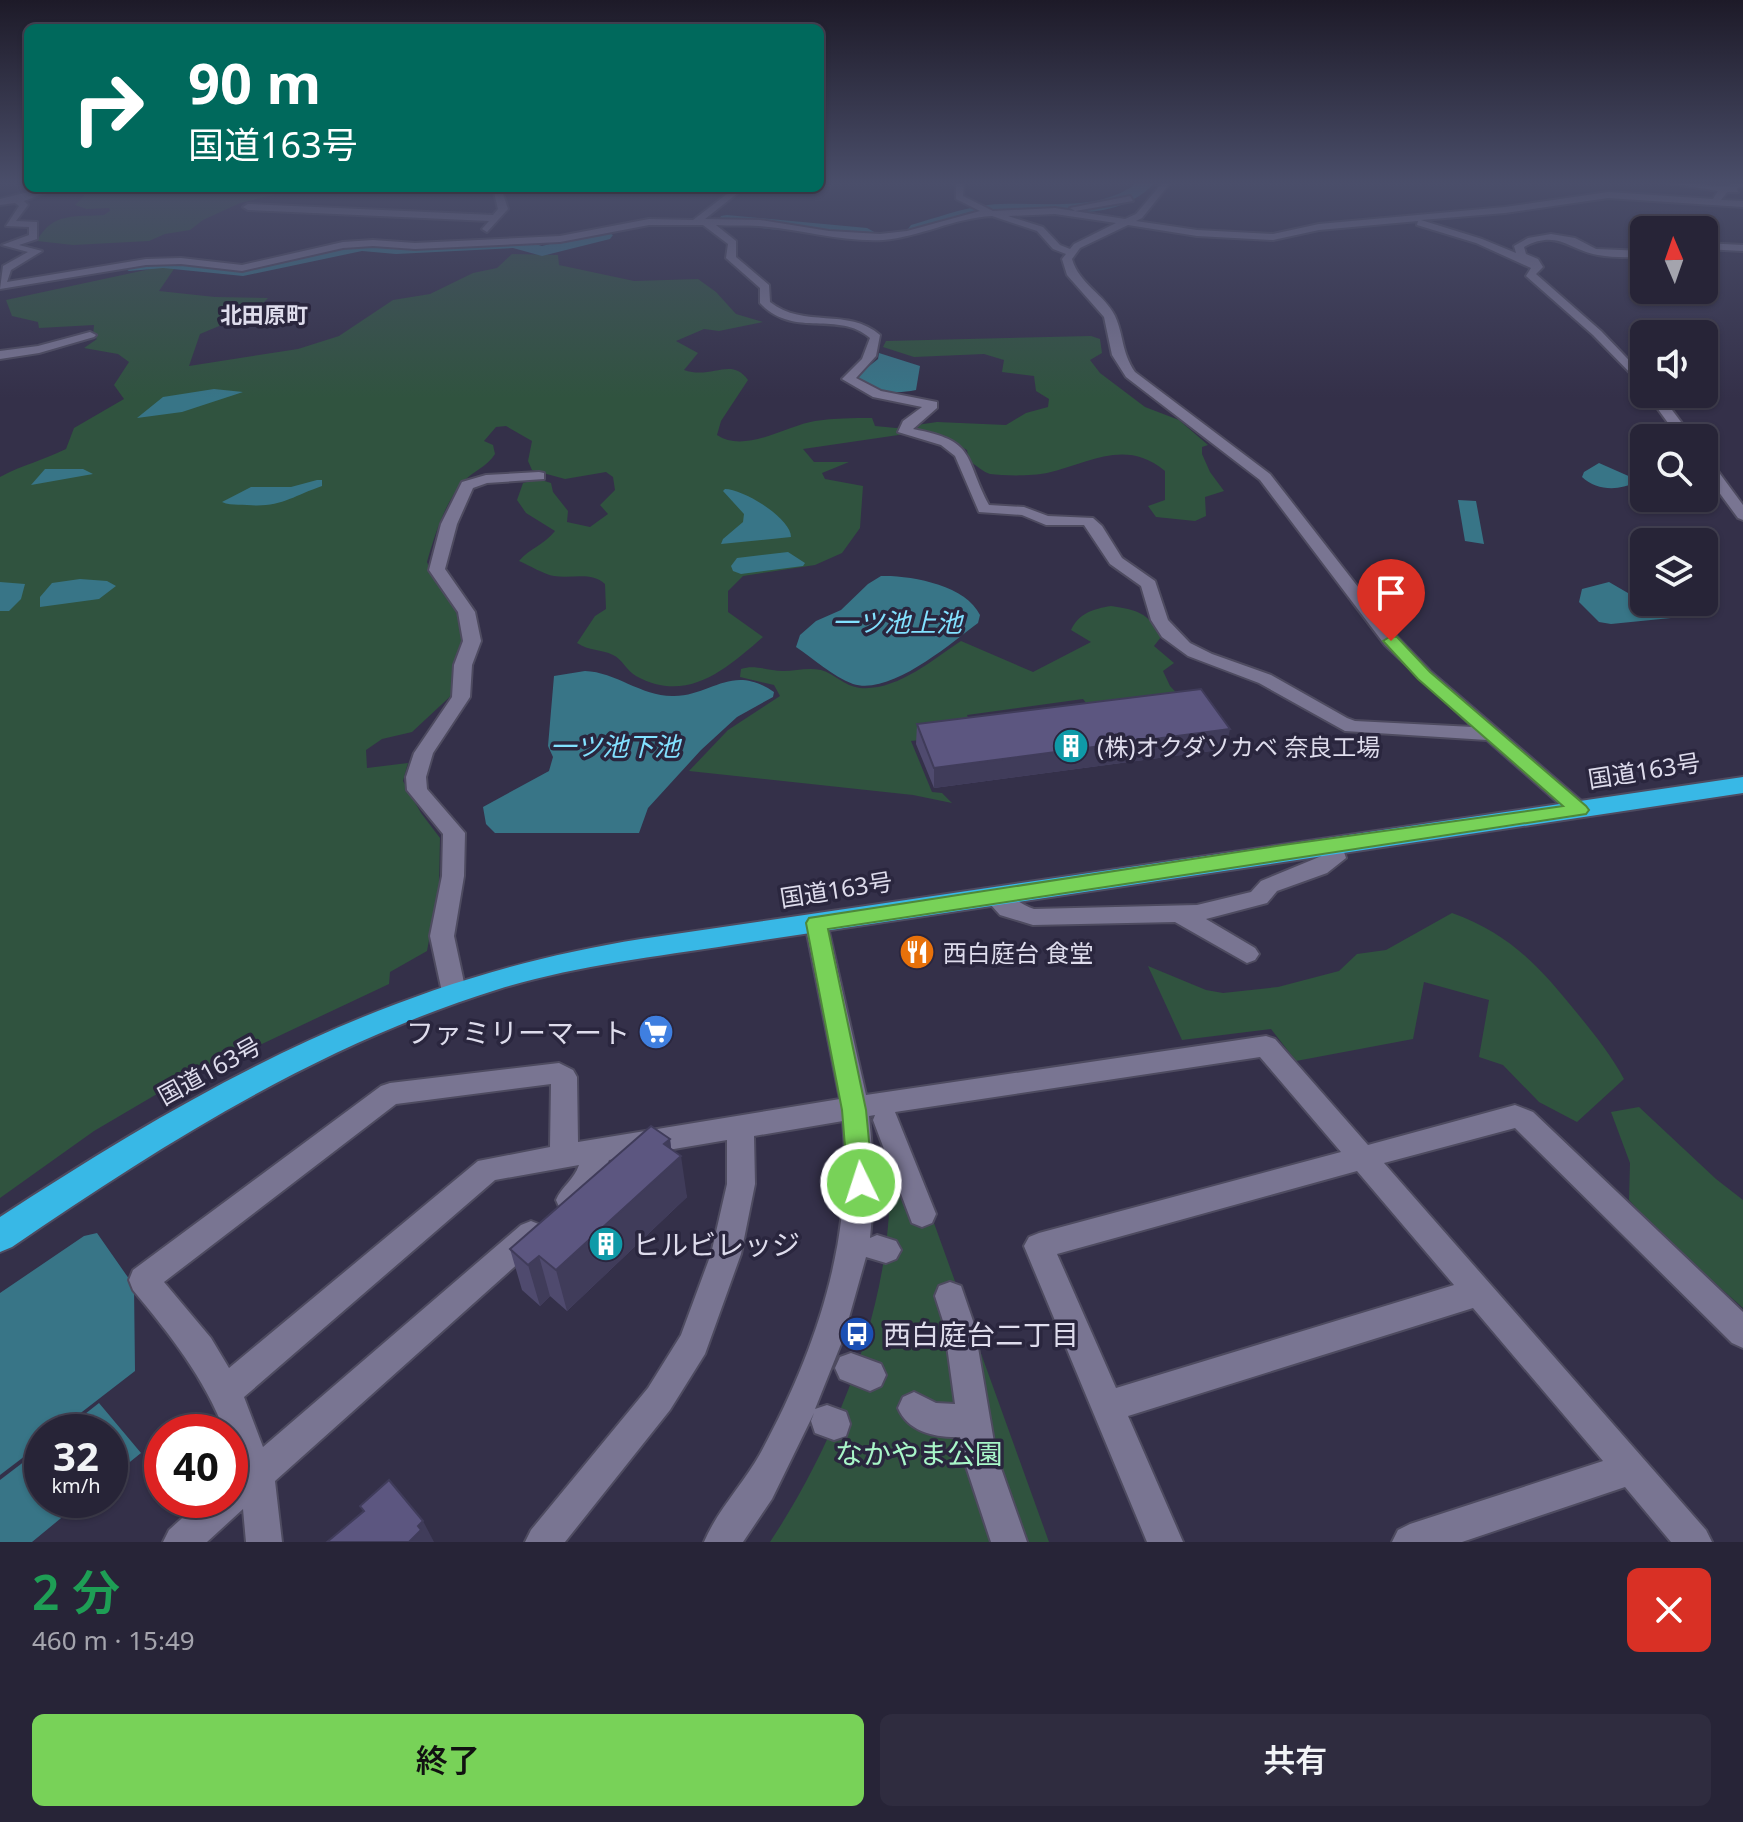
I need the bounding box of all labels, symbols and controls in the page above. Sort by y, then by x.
text: 90 m [188,44,321,120]
icon: right [56,56,160,160]
text: 国道163号 [188,120,358,169]
north arrow [1630,216,1718,304]
map controls [1630,216,1718,616]
district label: 北田原町 [220,299,308,329]
button: sound [1630,320,1718,408]
button: search [1630,424,1718,512]
button: layers [1630,528,1718,616]
pin [1357,559,1425,641]
icon: arrive [1369,571,1413,615]
water label: 一ツ池上池 [832,604,965,640]
building icon: (株)オクダソカベ 奈良工場 [1052,727,1090,765]
water label: 一ツ池下池 [550,728,683,764]
place label: (株)オクダソカベ 奈良工場 [1097,730,1380,763]
street label: 国道163号 [1586,745,1702,795]
street label: 国道163号 [778,864,894,914]
restaurant icon: 西白庭台 食堂 [898,933,936,971]
place label: 西白庭台 食堂 [943,936,1093,969]
place label: ファミリーマート [406,1013,630,1051]
supermarket icon: ファミリーマート [637,1013,675,1051]
street label: 国道163号 [152,1028,266,1112]
position arrow [819,1141,903,1225]
building icon: ヒルビレッジ [587,1225,625,1263]
place label: ヒルビレッジ [632,1225,800,1263]
bus stop icon: 西白庭台二丁目 [838,1315,876,1353]
place label: 西白庭台二丁目 [883,1315,1079,1353]
speed limit sign: 40 [144,1414,248,1518]
text: 32 [53,1428,99,1483]
park label: なかやま公園 [835,1434,1003,1472]
text: km/h [51,1472,101,1499]
text: 2 分 [32,1559,120,1624]
button: close [1627,1568,1711,1652]
text: 460 m · 15:49 [32,1622,195,1658]
button: 終了 [32,1714,864,1806]
button: 共有 [880,1714,1711,1806]

